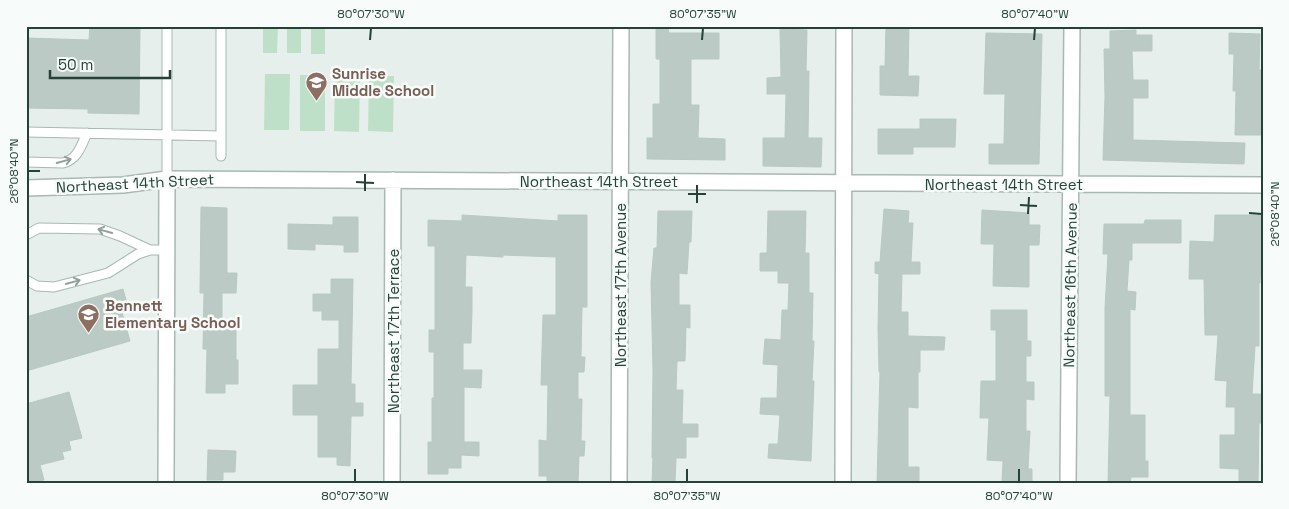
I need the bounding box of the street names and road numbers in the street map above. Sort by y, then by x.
street label: Northeast 14th Street [55,169,215,197]
street label: Northeast 14th Street [520,172,678,191]
street label: Northeast 14th Street [925,175,1083,194]
street label: Northeast 16th Avenue [1059,202,1081,368]
street label: Northeast 17th Avenue [611,203,630,367]
street label: Northeast 17th Terrace [384,249,403,413]

